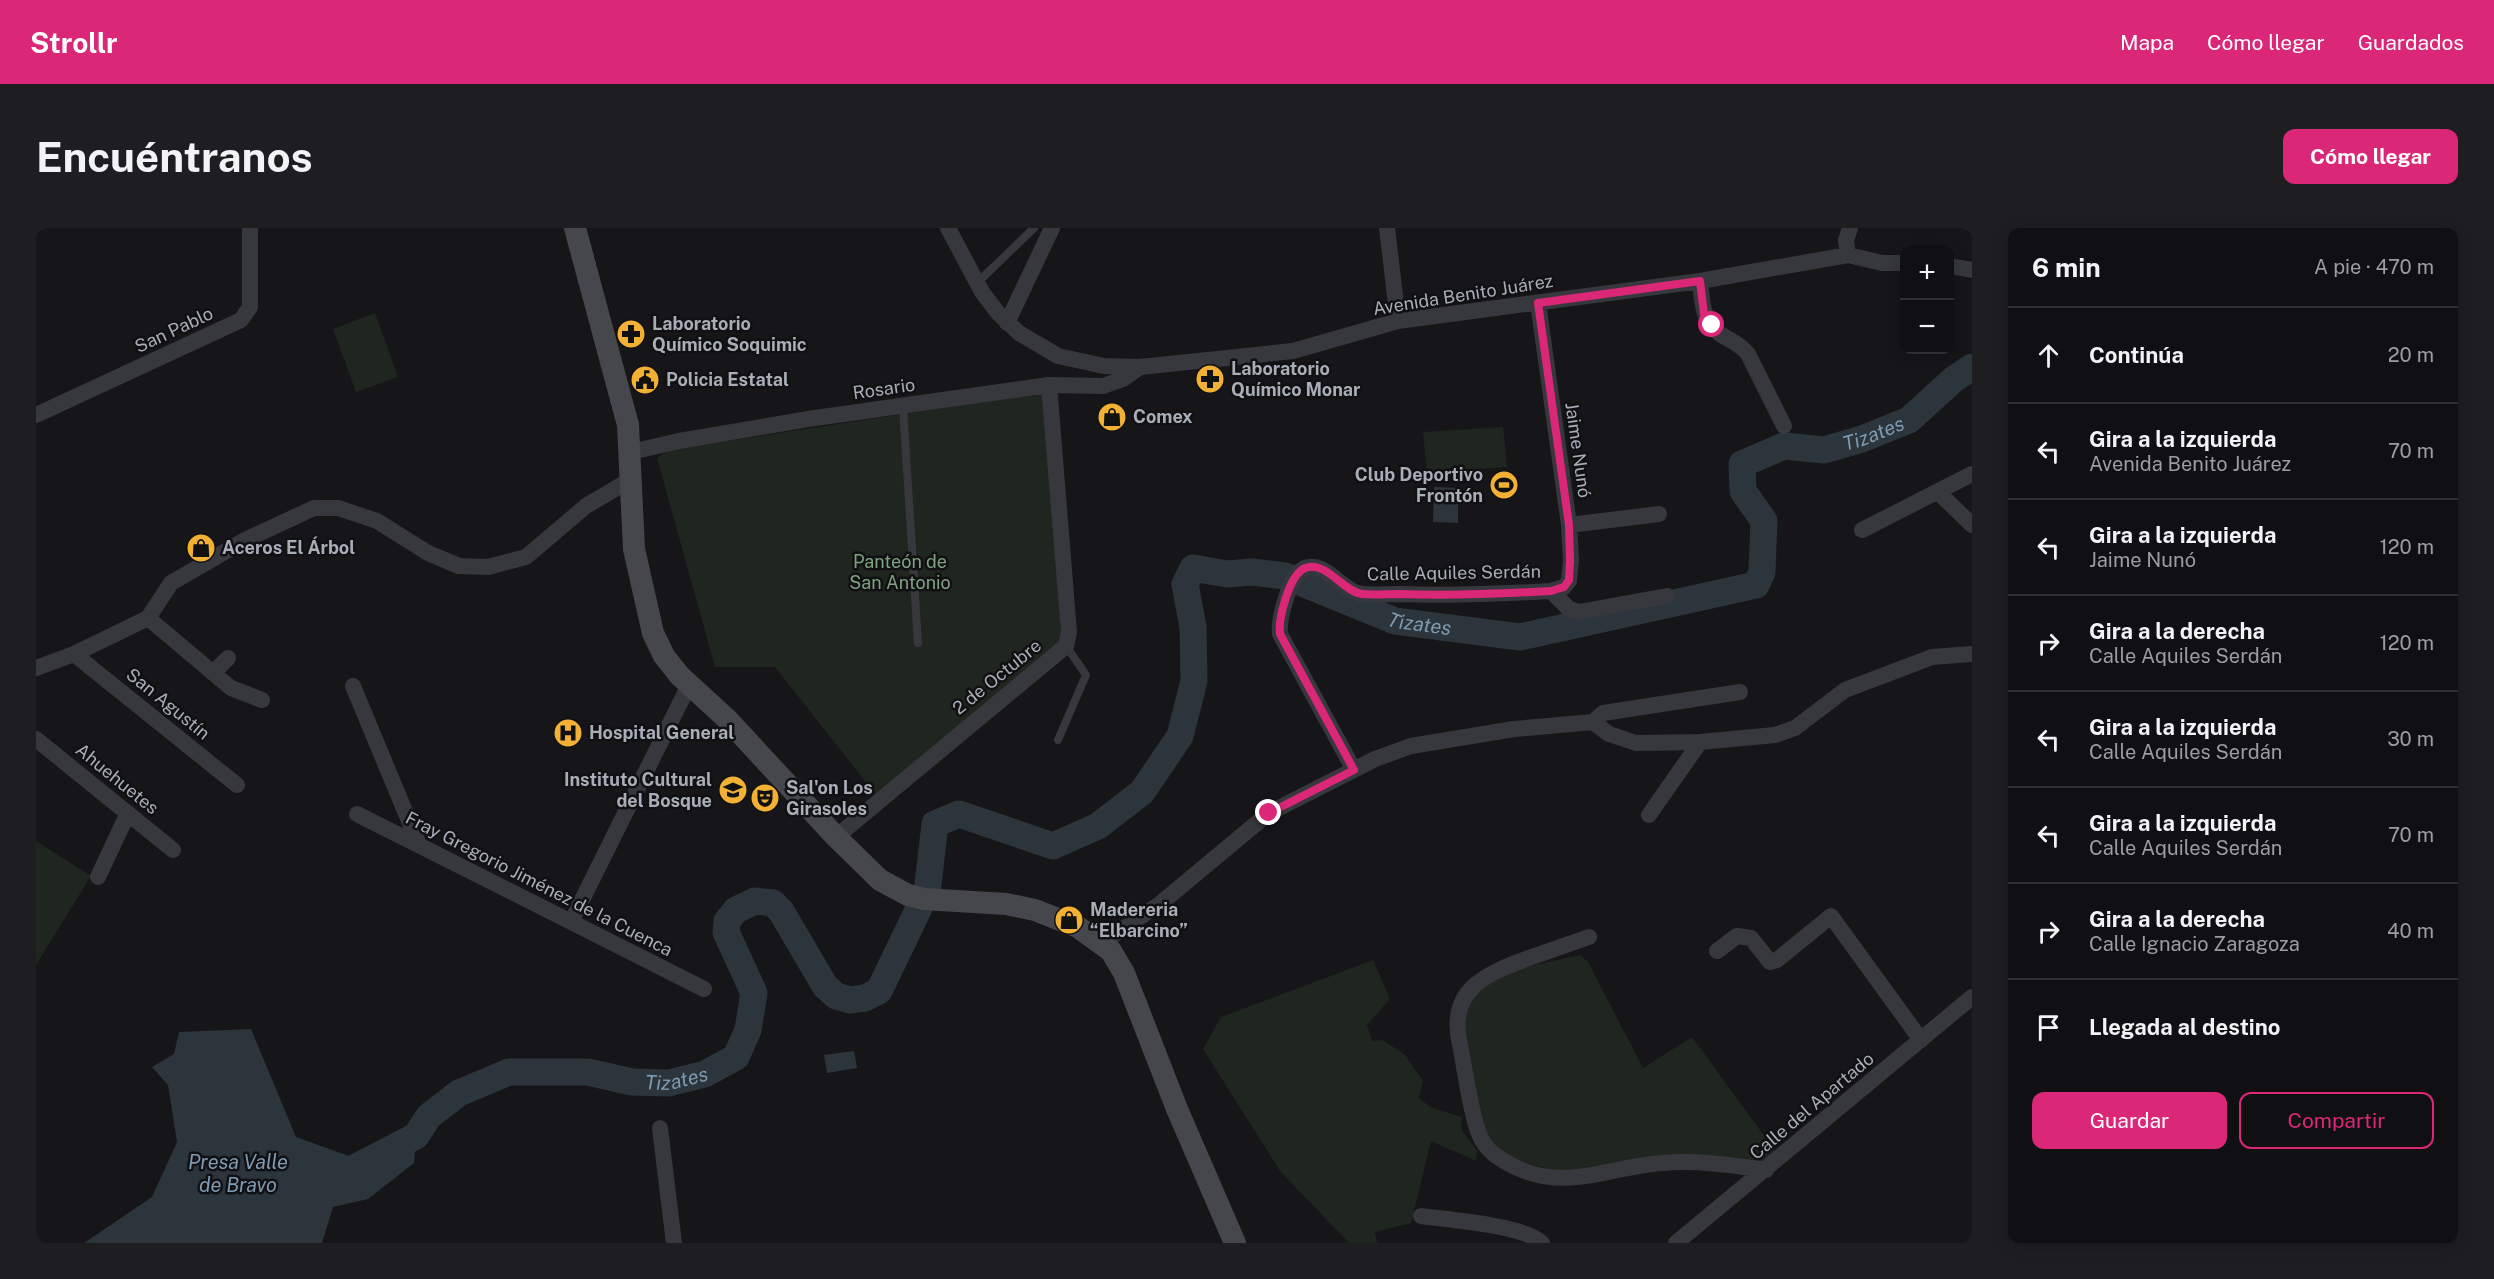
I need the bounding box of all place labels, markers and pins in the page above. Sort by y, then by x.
place label: Laboratorio Químico Soquimic [652,313,807,355]
pharmacy icon: Laboratorio Químico Soquimic [615,318,647,350]
place label: Laboratorio Químico Monar [1231,358,1361,400]
pharmacy icon: Laboratorio Químico Monar [1194,363,1226,395]
public building icon: Policia Estatal [629,364,661,396]
place label: Policia Estatal [666,369,789,390]
shop icon: Comex [1096,401,1128,433]
place label: Comex [1133,406,1193,427]
place label: Club Deportivo Frontón [1355,464,1483,506]
sports icon: Club Deportivo Frontón [1488,469,1520,501]
shop icon: Aceros El Árbol [185,532,217,564]
place label: Aceros El Árbol [222,536,355,558]
hospital icon: Hospital General [552,717,584,749]
place label: Hospital General [589,722,734,743]
place label: Instituto Cultural del Bosque [564,769,712,811]
school or university icon: Instituto Cultural del Bosque [717,774,749,806]
place label: Sal'on Los Girasoles [786,777,873,819]
theatre icon: Sal'on Los Girasoles [749,782,781,814]
place label: Madereria “Elbarcino” [1090,899,1188,941]
shop icon: Madereria “Elbarcino” [1053,904,1085,936]

